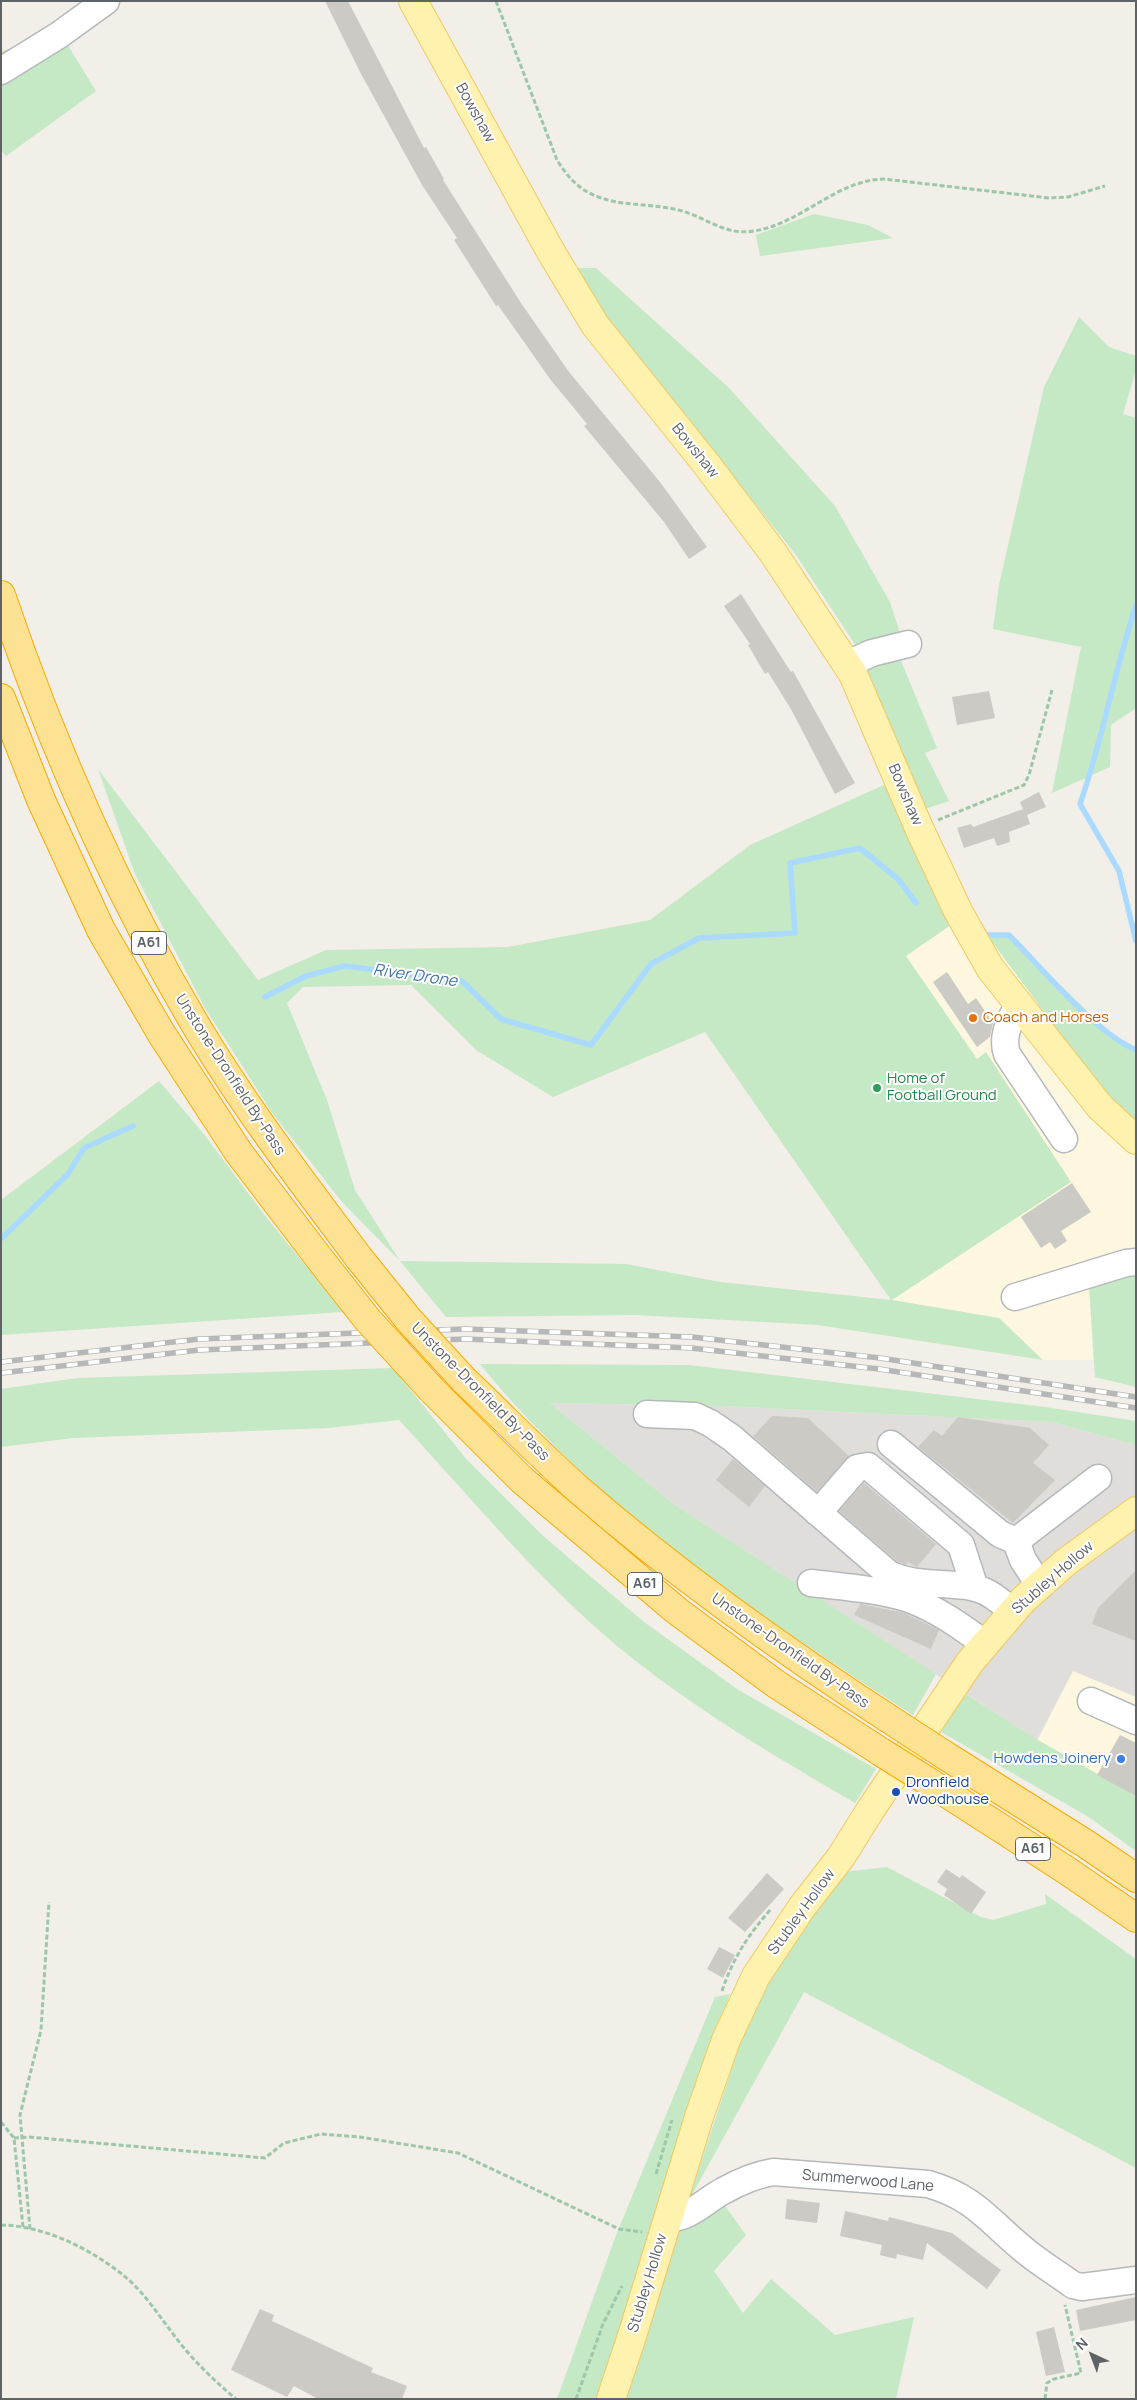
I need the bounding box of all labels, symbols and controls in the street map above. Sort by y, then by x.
street label: Bowshaw [451,80,499,146]
street label: Bowshaw [667,420,723,482]
street label: Bowshaw [884,761,926,829]
road number: A61 [132,931,166,954]
water label: River Drone [372,961,458,991]
street label: Unstone-Dronfield By-Pass [171,991,289,1159]
place label: Coach and Horses [983,1009,1109,1027]
marker: Coach and Horses [967,1012,979,1024]
place label: Home of Football Ground [887,1070,997,1105]
marker: Home of Football Ground [871,1082,883,1094]
street label: Unstone-Dronfield By-Pass [407,1319,553,1465]
street label: Stubley Hollow [1008,1538,1098,1618]
road number: A61 [628,1572,662,1596]
street label: Unstone-Dronfield By-Pass [708,1590,872,1712]
place label: Howdens Joinery [994,1750,1111,1768]
marker: Howdens Joinery [1115,1753,1127,1765]
place label: Dronfield Woodhouse [906,1774,989,1809]
marker: Dronfield Woodhouse [890,1786,902,1798]
road number: A61 [1016,1838,1050,1860]
street label: Stubley Hollow [765,1865,839,1959]
street label: Summerwood Lane [801,2166,935,2196]
street label: Stubley Hollow [624,2231,672,2335]
north arrow [1067,2330,1117,2380]
text: N [1071,2333,1092,2354]

